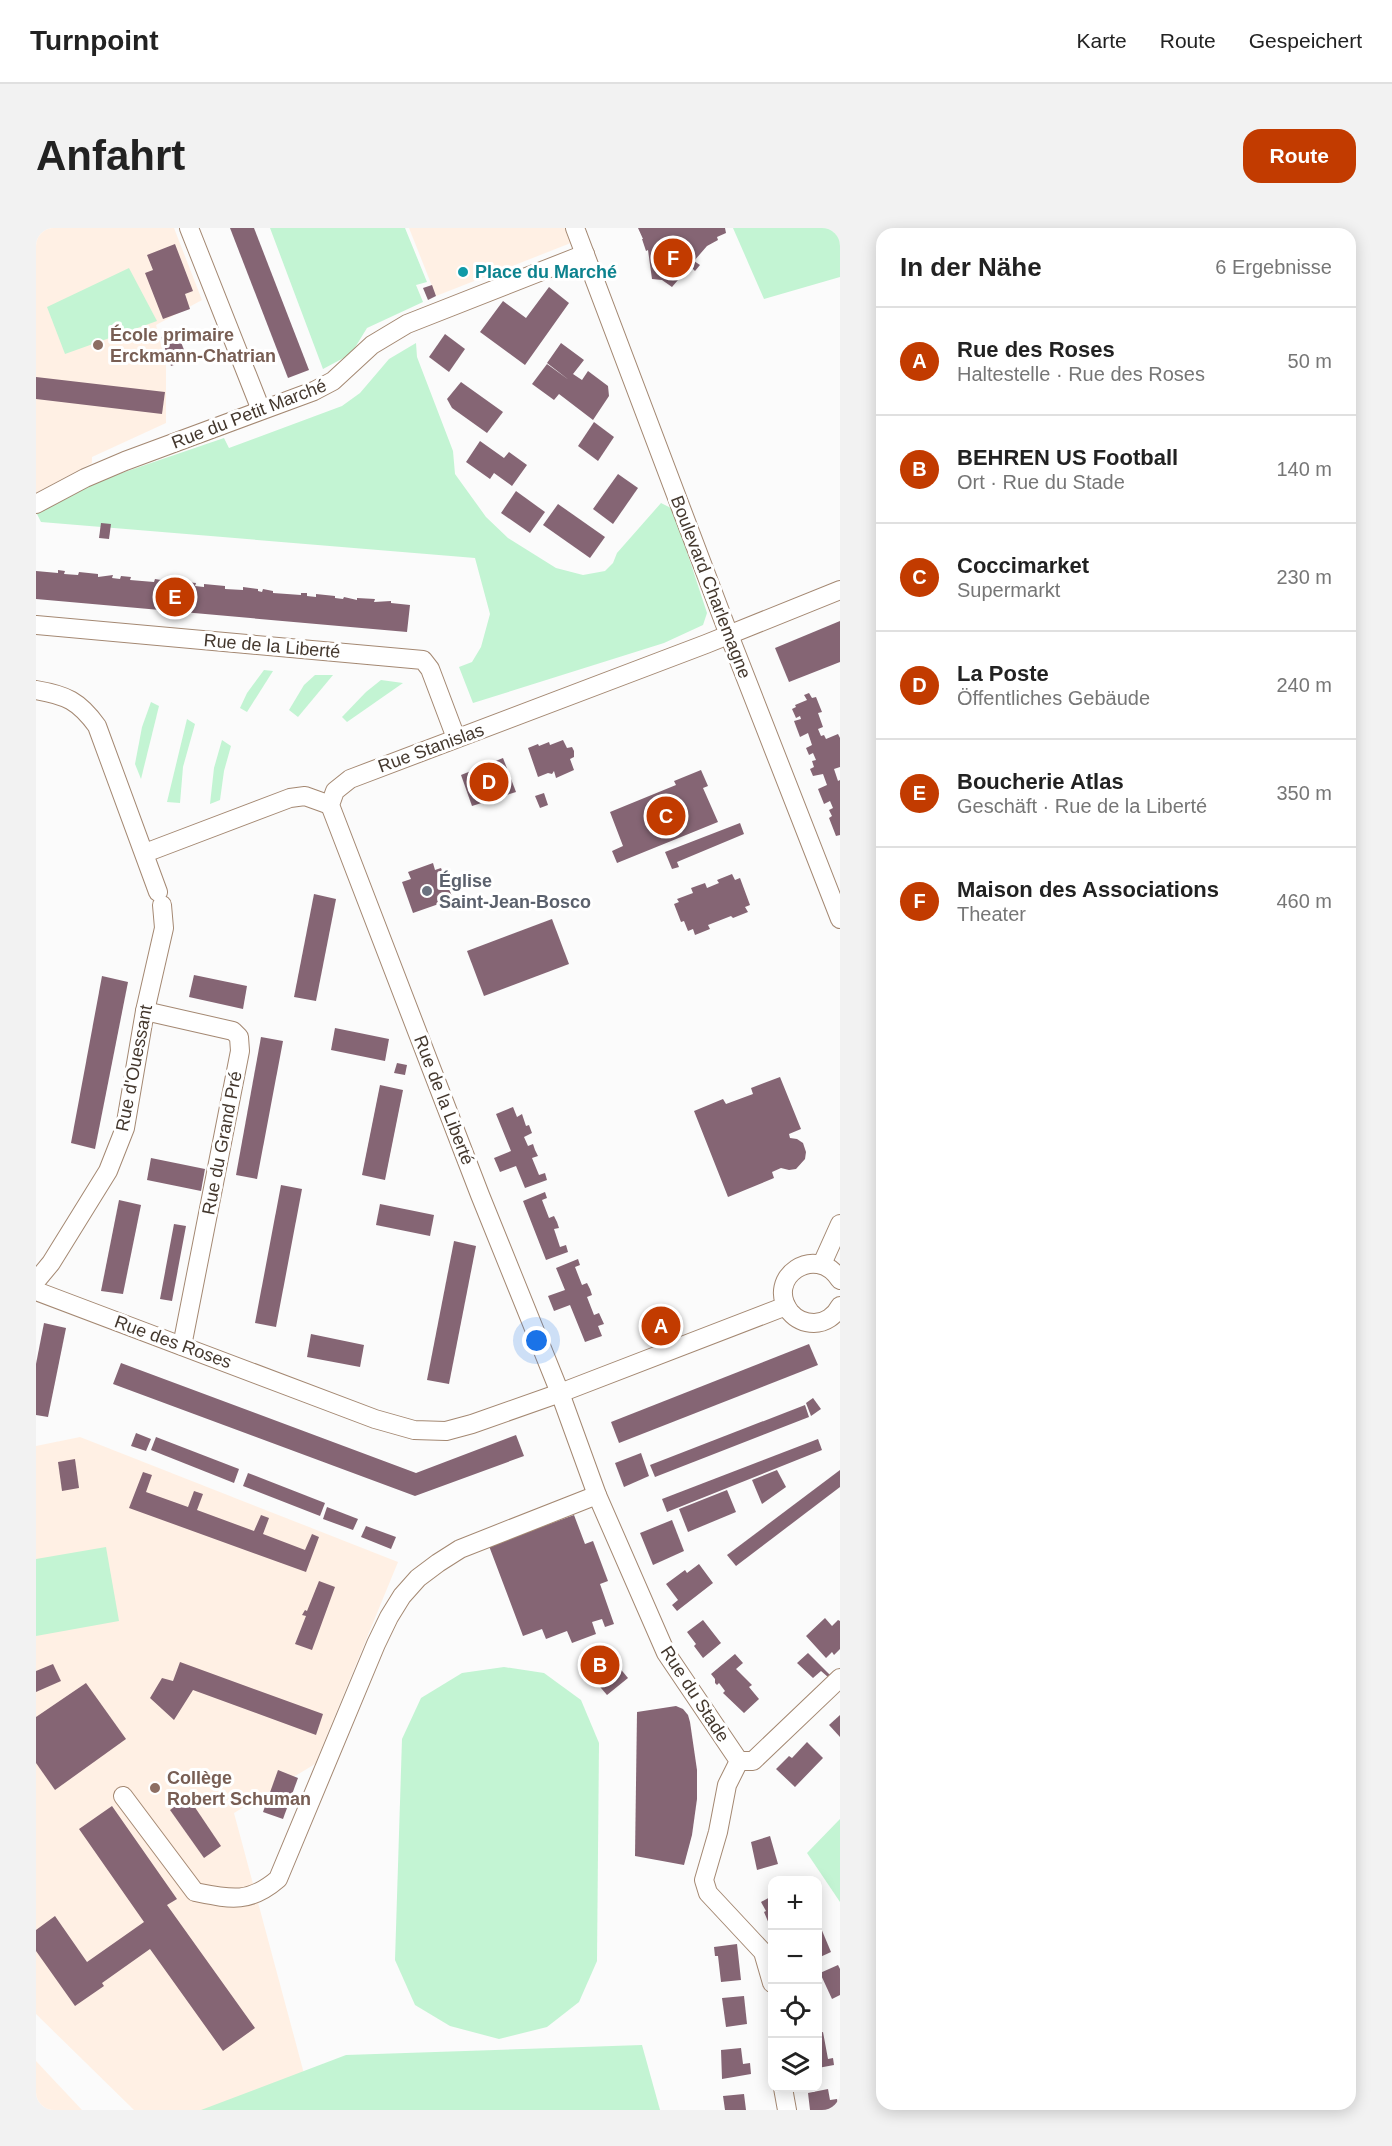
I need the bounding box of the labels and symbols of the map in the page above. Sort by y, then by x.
pin: F [654,236,692,280]
place label: Place du Marché [475,262,617,282]
marker: Place du Marché [456,265,470,279]
place label: École primaire Erckmann-Chatrian [110,324,276,366]
marker: École primaire Erckmann-Chatrian [91,338,105,352]
street label: Rue du Petit Marché [169,375,329,453]
street label: Boulevard Charlemagne [667,493,755,681]
pin: E [156,574,194,620]
street label: Rue de la Liberté [203,630,341,662]
street label: Rue Stanislas [375,720,487,776]
pin: D [470,760,508,804]
pin: C [646,794,686,838]
place label: Église Saint-Jean-Bosco [439,870,591,912]
marker: Église Saint-Jean-Bosco [420,884,434,898]
street label: Rue d'Ouessant [112,1003,156,1133]
street label: Rue de la Liberté [410,1032,478,1168]
street label: Rue du Grand Pré [198,1069,246,1217]
pin: A [642,1304,680,1348]
street label: Rue des Roses [112,1312,234,1372]
your location [522,1326,551,1355]
pin: B [580,1642,620,1688]
street label: Rue du Stade [657,1642,733,1746]
place label: Collège Robert Schuman [167,1768,311,1809]
marker: Collège Robert Schuman [148,1781,162,1795]

